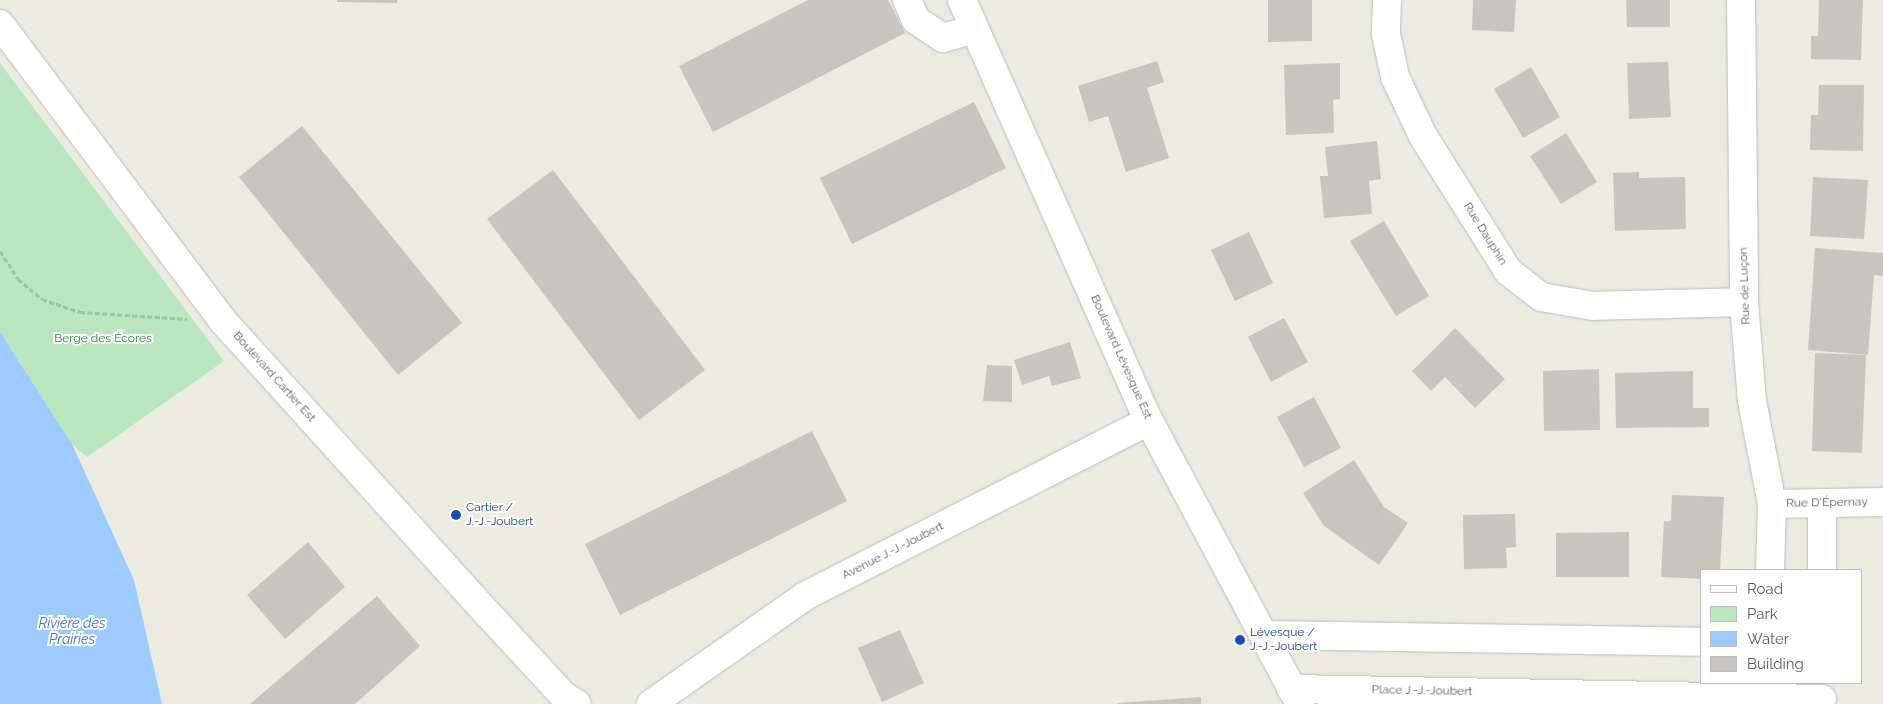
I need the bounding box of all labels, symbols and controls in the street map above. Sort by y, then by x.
street label: Rue Dauphin [1460,200,1510,268]
street label: Rue de Luçon [1736,247,1754,325]
street label: Boulevard Lévesque Est [1087,293,1155,421]
street label: Boulevard Cartier Est [230,329,318,425]
park label: Berge des Écores [54,332,152,346]
street label: Rue D'Épernay [1786,495,1868,511]
place label: Cartier / J.-J.-Joubert [466,501,533,529]
marker: Cartier / J.-J.-Joubert [450,509,462,521]
street label: Avenue J.-J.-Joubert [840,519,946,583]
legend [1700,569,1863,684]
text: Road [1747,580,1783,598]
text: Park [1747,605,1778,623]
water label: Rivière des Prairies [38,615,106,648]
place label: Lévesque / J.-J.-Joubert [1250,626,1317,654]
text: Water [1747,630,1789,648]
marker: Lévesque / J.-J.-Joubert [1234,634,1246,646]
text: Building [1747,655,1804,673]
street label: Place J.-J.-Joubert [1371,683,1473,699]

